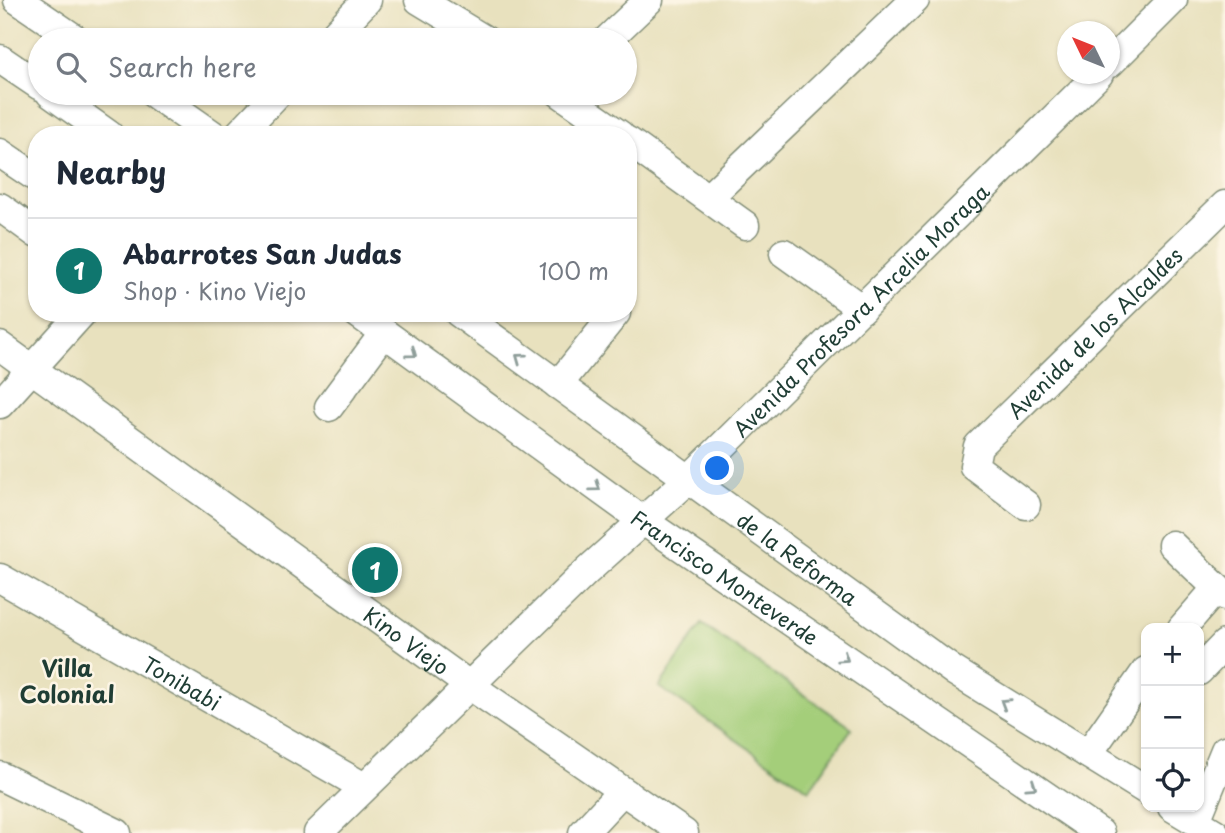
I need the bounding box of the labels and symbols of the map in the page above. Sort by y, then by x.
north arrow [1057,21,1120,84]
street label: Avenida Profesora Arcelia Moraga [725,175,996,444]
street label: Avenida de los Alcaldes [999,239,1189,426]
one-way arrow [404,345,417,358]
one-way arrow [516,354,528,366]
your location [700,451,734,485]
one-way arrow [588,479,601,491]
street label: Francisco Monteverde [625,501,825,652]
street label: de la Reforma [731,503,865,613]
pin: 1 [352,544,398,596]
street label: Kino Viejo [357,598,456,682]
street label: Tonibabi [137,647,227,718]
district label: Villa Colonial [19,650,115,711]
one-way arrow [836,650,849,662]
one-way arrow [1000,698,1013,711]
one-way arrow [1024,778,1037,790]

